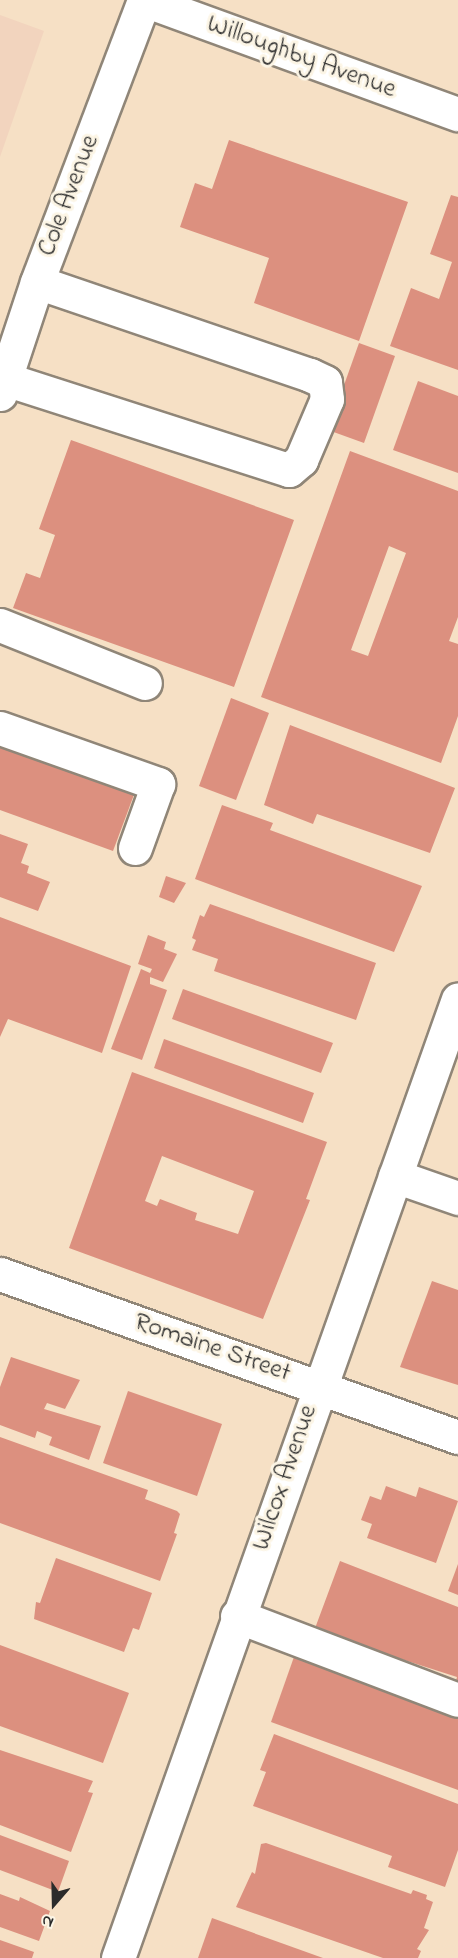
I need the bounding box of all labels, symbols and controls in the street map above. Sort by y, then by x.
street label: Willoughby Avenue [202,9,400,107]
street label: Cole Avenue [33,131,107,261]
street label: Romaine Street [130,1308,294,1390]
street label: Wilcox Avenue [247,1401,325,1555]
north arrow [24,1874,84,1934]
text: N [39,1908,57,1934]

